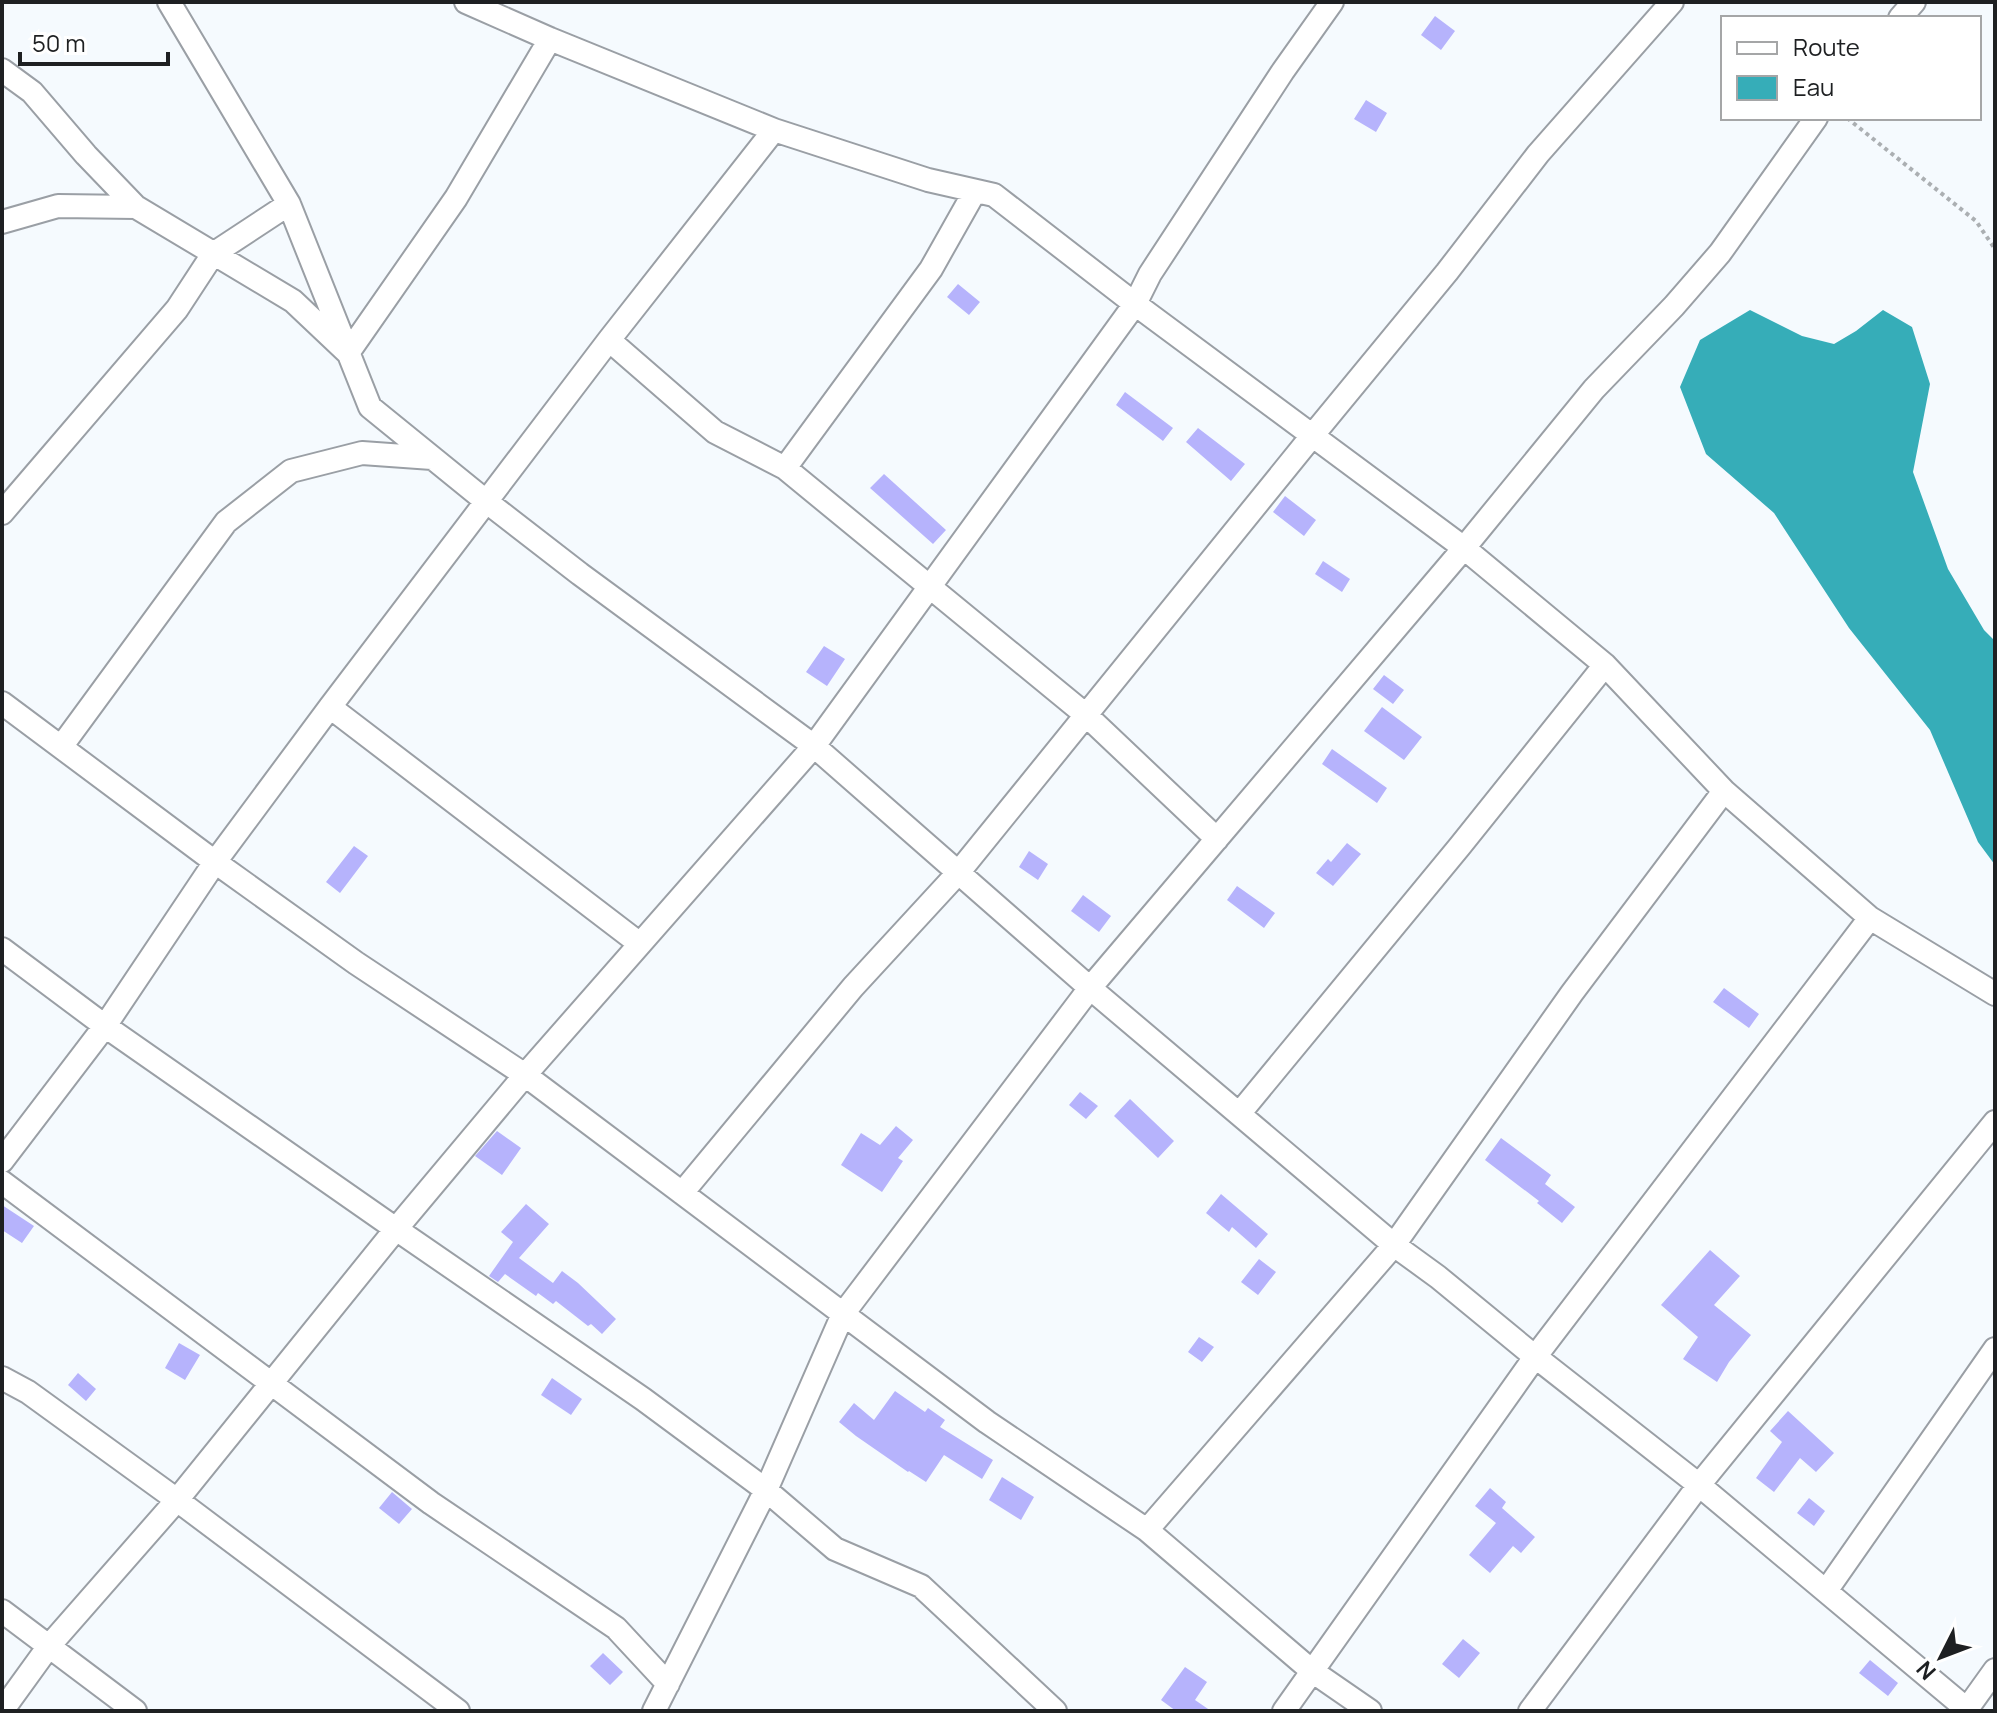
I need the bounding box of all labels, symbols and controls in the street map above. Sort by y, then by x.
scale bar [20,16,168,66]
legend [1721,16,1981,120]
text: 50 m [32,26,86,59]
text: Route [1793,30,1860,63]
text: Eau [1793,70,1834,103]
north arrow [1901,1617,1981,1697]
text: N [1910,1654,1943,1686]

